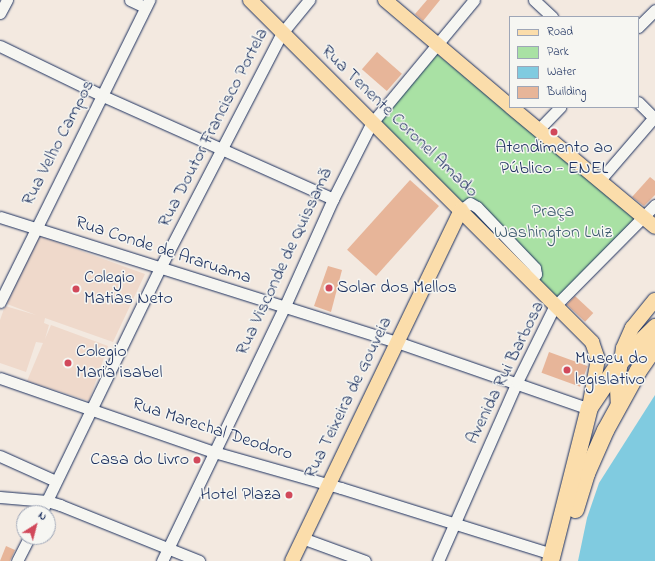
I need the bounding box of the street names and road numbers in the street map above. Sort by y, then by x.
street label: Rua Doutor Francisco Portela [154,25,274,231]
street label: Rua Tenente Coronel Amado [316,41,482,203]
street label: Rua Velho Campos [18,77,100,209]
street label: Rua Visconde de Quissamã [232,165,338,359]
street label: Rua Conde de Araruama [72,212,254,290]
street label: Avenida Rui Barbosa [462,298,550,448]
street label: Rua Teixeira de Gouveia [300,314,398,482]
street label: Rua Marechal Deodoro [129,394,295,466]

